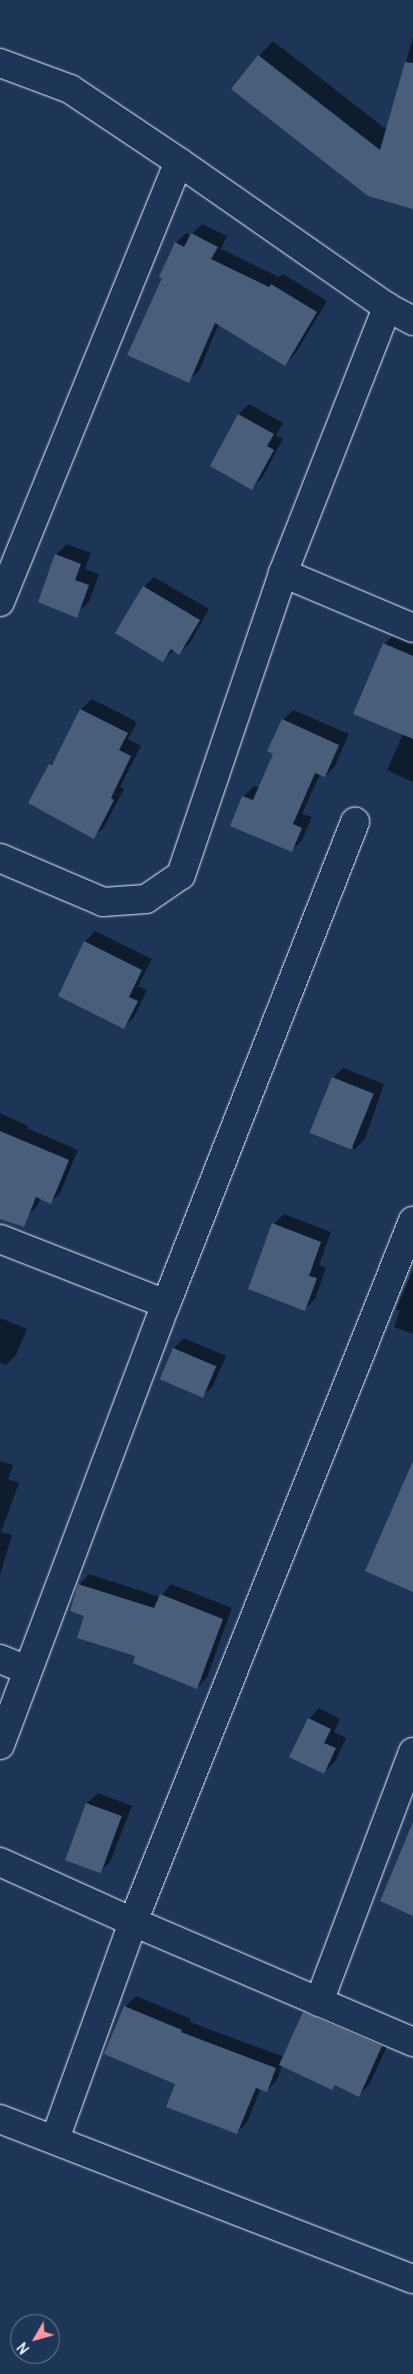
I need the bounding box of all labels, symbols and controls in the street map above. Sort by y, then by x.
north arrow [10,2314,60,2364]
text: N [14,2339,33,2357]

